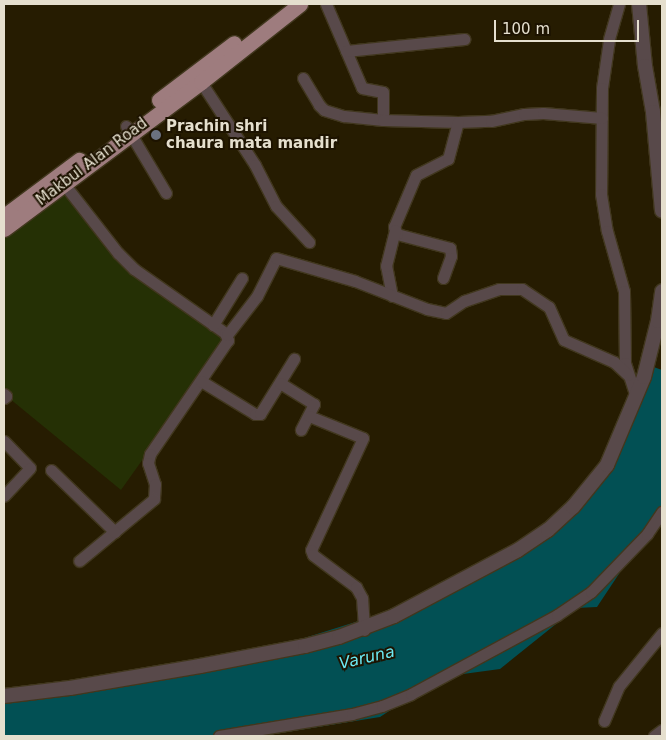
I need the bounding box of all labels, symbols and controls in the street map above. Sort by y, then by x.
scale bar [496,10,641,42]
text: 100 m [502,20,550,38]
street label: Makbul Alan Road [33,114,151,210]
place label: Prachin shri chaura mata mandir [166,117,337,152]
marker: Prachin shri chaura mata mandir [150,129,162,141]
water label: Varuna [337,642,397,674]

